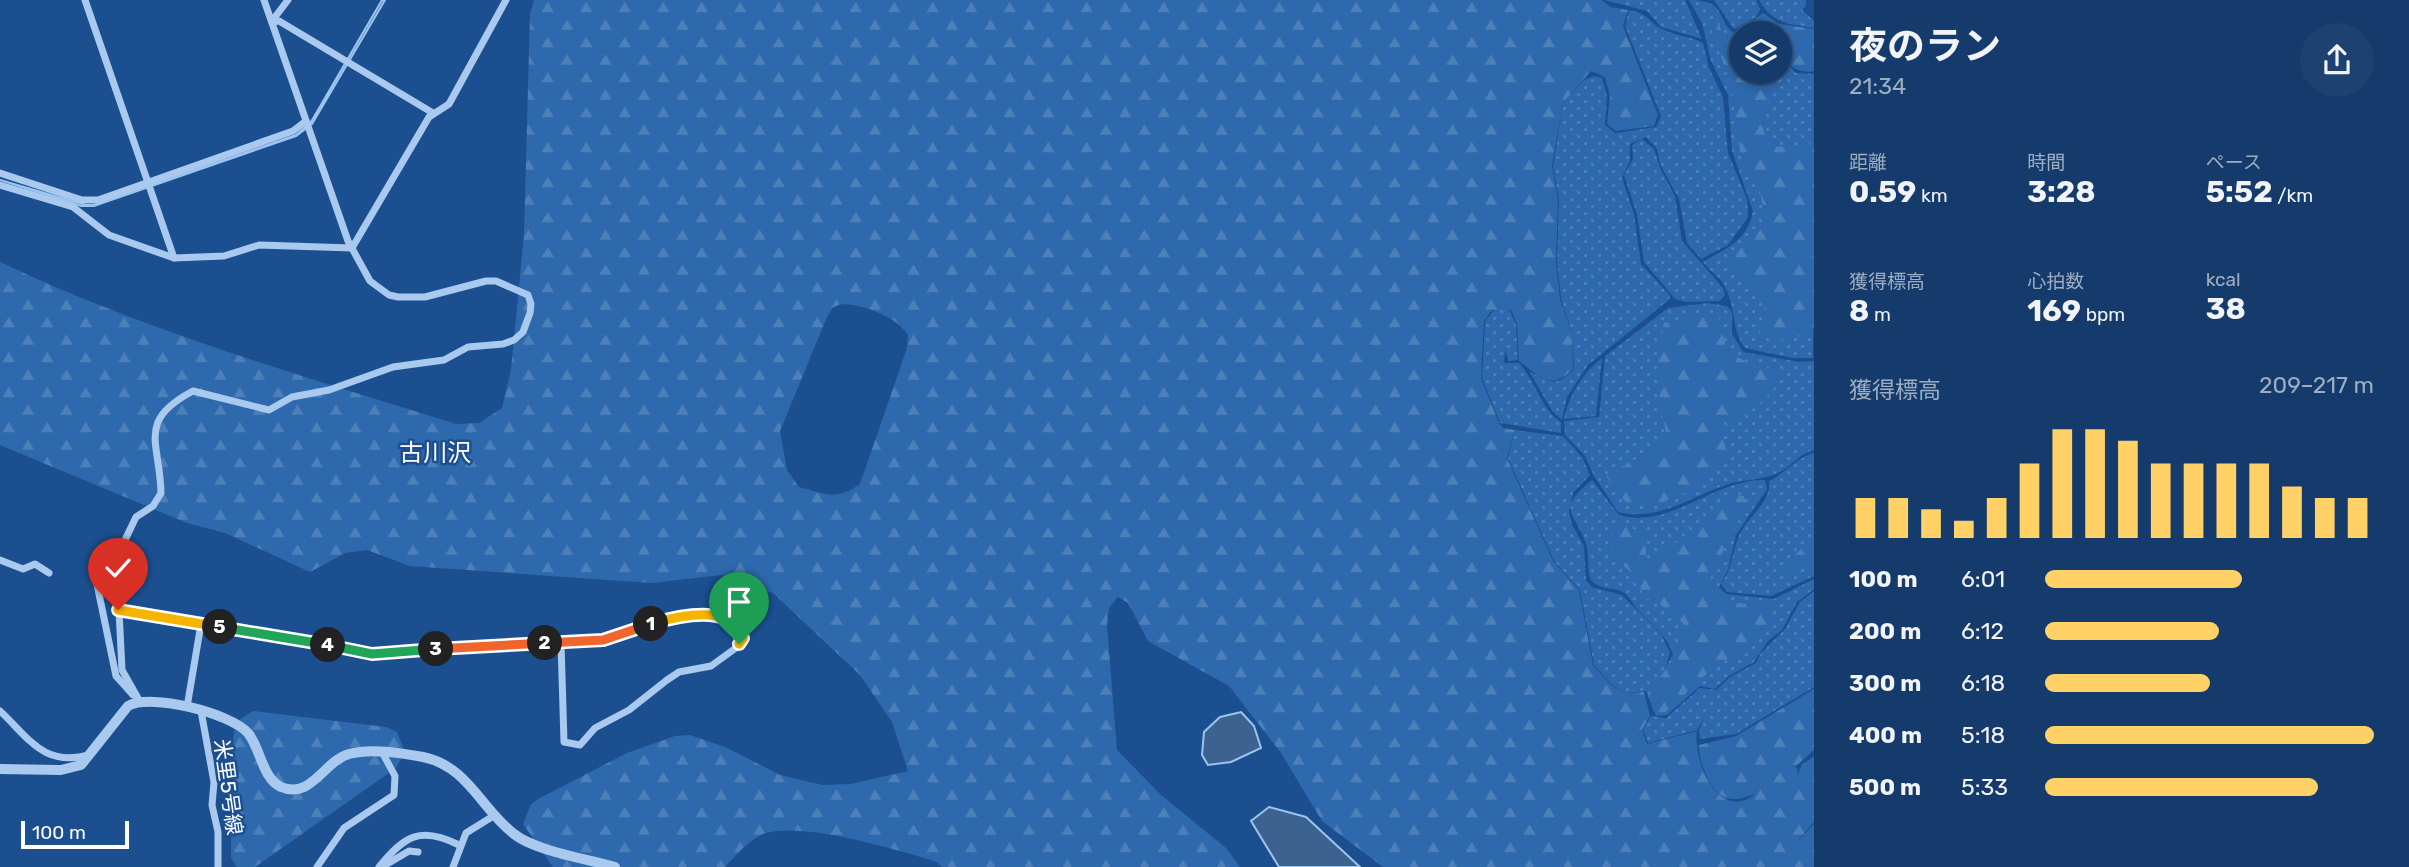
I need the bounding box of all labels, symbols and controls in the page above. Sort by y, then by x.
map controls [1729,21,1792,84]
button: layers [1729,21,1792,84]
text: 夜のラン [1849,23,2001,69]
button: share [2300,23,2374,97]
text: 21:34 [1849,72,1906,100]
text: 距離 [1849,151,1887,174]
text: 時間 [2027,151,2065,174]
text: ペース [2206,151,2262,174]
text: 0.59 [1849,174,1916,210]
text: 3:28 [2027,174,2096,210]
text: 5:52 [2206,174,2273,210]
text: km [1916,184,1948,207]
text: /km [2273,184,2313,207]
text: kcal [2206,268,2241,291]
text: 獲得標高 [1849,270,1925,293]
text: 心拍数 [2027,270,2084,293]
text: 38 [2206,291,2246,327]
text: 8 [1849,293,1869,329]
text: 169 [2027,293,2081,329]
text: m [1869,303,1891,326]
text: bpm [2081,303,2125,326]
text: 209–217 m [2259,371,2374,399]
text: 獲得標高 [1849,376,1941,404]
district label: 古川沢 [399,439,471,467]
pin [88,538,148,610]
icon: check [99,549,137,587]
text: 100 m [1849,565,1918,593]
text: 6:01 [1961,565,2005,593]
pin [709,572,769,644]
icon: arrive [720,583,758,621]
pin: 1 [634,606,668,642]
pin: 5 [202,610,238,644]
text: 1 [646,612,655,635]
text: 5 [213,615,226,638]
text: 200 m [1849,617,1921,645]
text: 6:12 [1961,617,2004,645]
pin: 2 [528,626,562,660]
pin: 4 [310,628,346,662]
text: 2 [538,631,551,654]
pin: 3 [418,632,453,666]
text: 4 [321,633,334,656]
text: 3 [429,637,442,660]
text: 300 m [1849,669,1921,697]
text: 6:18 [1961,669,2005,697]
text: 400 m [1849,721,1922,749]
text: 5:18 [1961,721,2005,749]
street label: 米里5号線 [209,737,248,836]
text: 500 m [1849,773,1921,801]
text: 5:33 [1961,773,2008,801]
scale bar [21,818,130,850]
text: 100 m [32,821,86,844]

